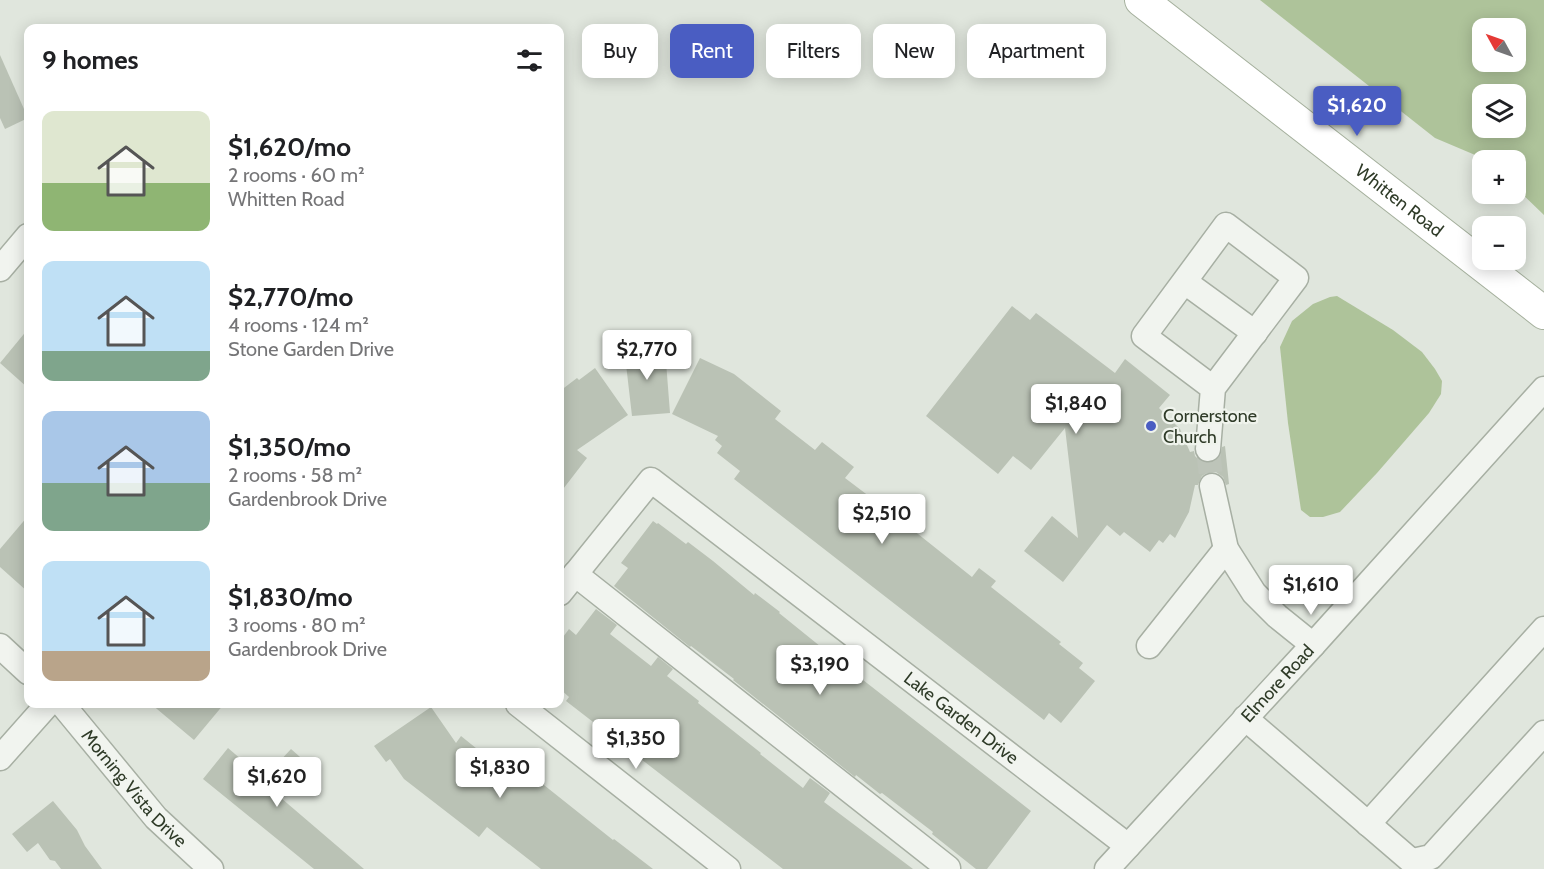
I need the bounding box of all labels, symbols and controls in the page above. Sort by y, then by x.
north arrow [1472,18,1526,72]
map controls [1472,18,1526,270]
chip: Buy [582,24,658,78]
chip: Rent [670,24,754,78]
chip: Filters [766,24,861,78]
chip: New [873,24,955,78]
chip: Apartment [967,24,1106,78]
text: 9 homes [42,44,139,76]
icon: filters [513,44,546,77]
button: layers [1472,84,1526,138]
pin: $1,620 [1308,86,1406,137]
text: $1,620 [1327,93,1387,117]
text: $1,620/mo [228,131,351,163]
icon: home [90,135,162,207]
button: + [1472,150,1526,204]
street label: Whitten Road [1351,160,1448,242]
text: 2 rooms · 60 m² [228,163,365,187]
text: Whitten Road [228,187,345,211]
button: − [1472,216,1526,270]
text: $2,770/mo [228,281,353,313]
icon: home [90,285,162,357]
text: 4 rooms · 124 m² [228,313,369,337]
pin: $2,770 [598,330,696,381]
text: Stone Garden Drive [228,337,394,361]
text: $2,770 [616,337,678,361]
pin: $1,840 [1027,384,1125,435]
text: $1,840 [1045,391,1107,415]
place label: Cornerstone Church [1163,405,1257,448]
marker: Cornerstone Church [1144,419,1158,433]
text: $1,350/mo [228,431,351,463]
icon: home [90,435,162,507]
text: 2 rooms · 58 m² [228,463,362,487]
text: Gardenbrook Drive [228,487,387,511]
pin: $2,510 [833,494,931,545]
text: $2,510 [852,501,912,525]
pin: $1,610 [1262,565,1360,616]
text: $1,610 [1283,572,1339,596]
text: $1,830/mo [228,581,353,613]
icon: home [90,585,162,657]
text: 3 rooms · 80 m² [228,613,366,637]
text: Gardenbrook Drive [228,637,387,661]
street label: Elmore Road [1236,640,1319,727]
pin: $3,190 [771,645,869,696]
text: $3,190 [790,652,850,676]
street label: Lake Garden Drive [899,667,1023,769]
pin: $1,350 [587,719,685,770]
street label: Morning Vista Drive [77,725,191,852]
text: $1,350 [606,726,666,750]
pin: $1,830 [451,748,549,799]
text: $1,830 [470,755,530,779]
pin: $1,620 [228,757,326,808]
text: $1,620 [247,764,307,788]

